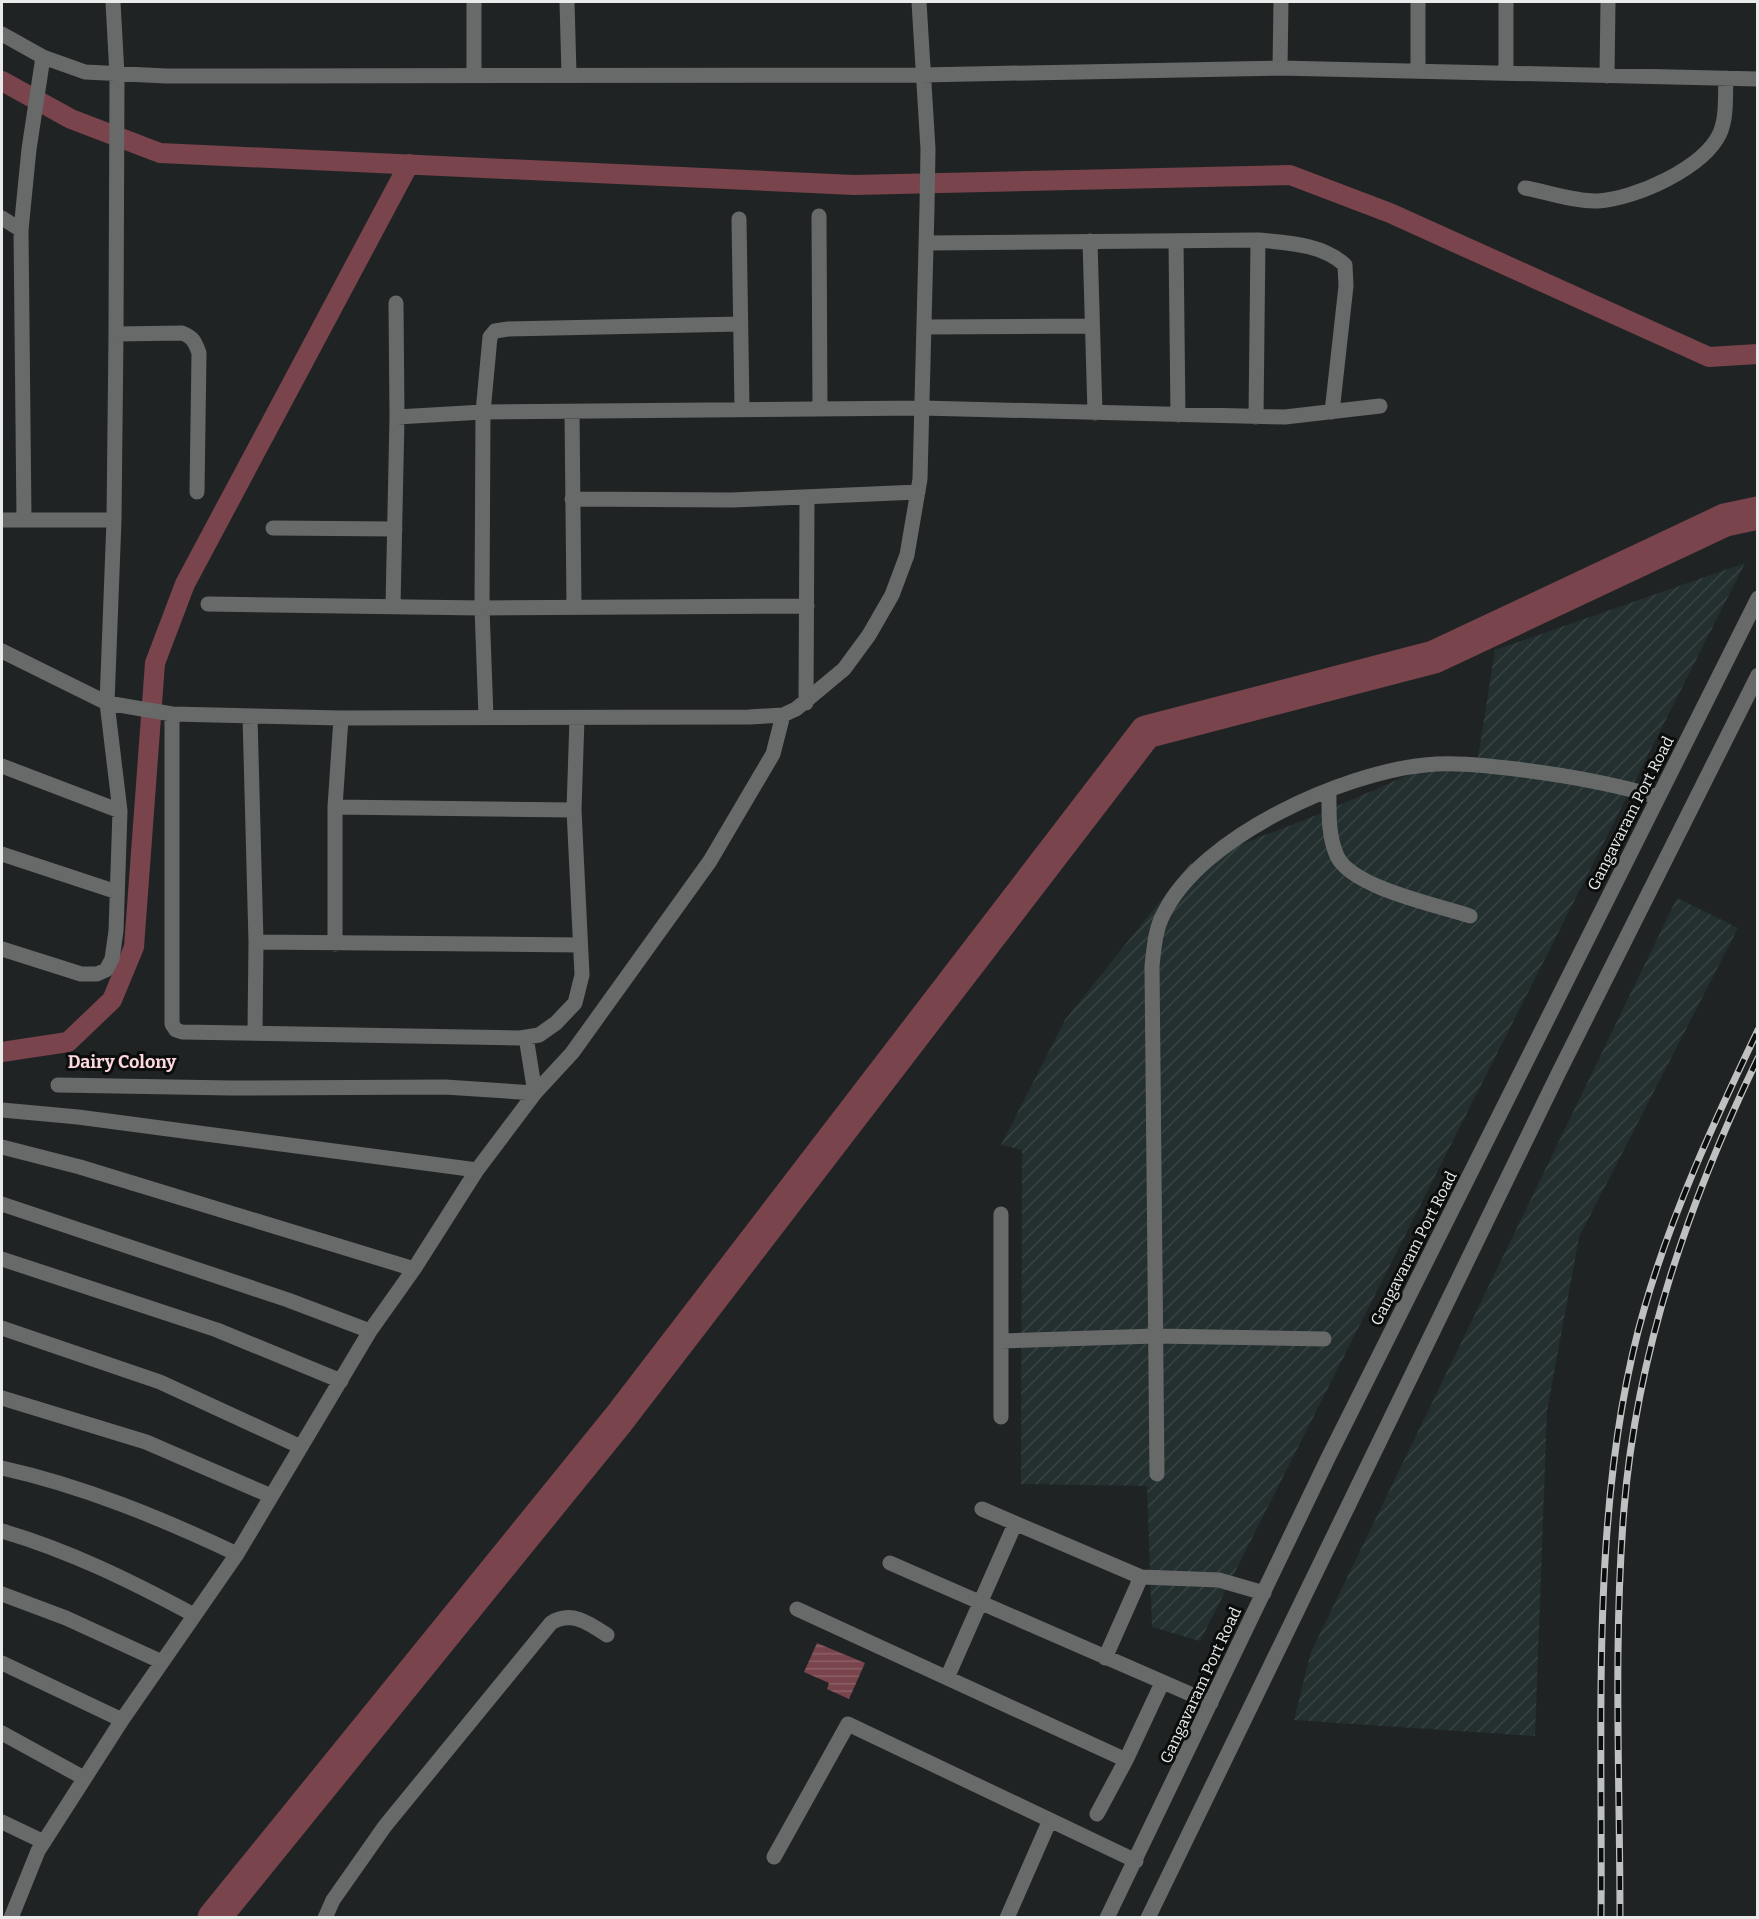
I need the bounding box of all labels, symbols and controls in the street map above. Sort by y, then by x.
street label: Gangavaram Port Road [1583,733,1678,893]
district label: Dairy Colony [68,1051,177,1073]
street label: Gangavaram Port Road [1366,1168,1461,1328]
street label: Gangavaram Port Road [1156,1604,1245,1766]

